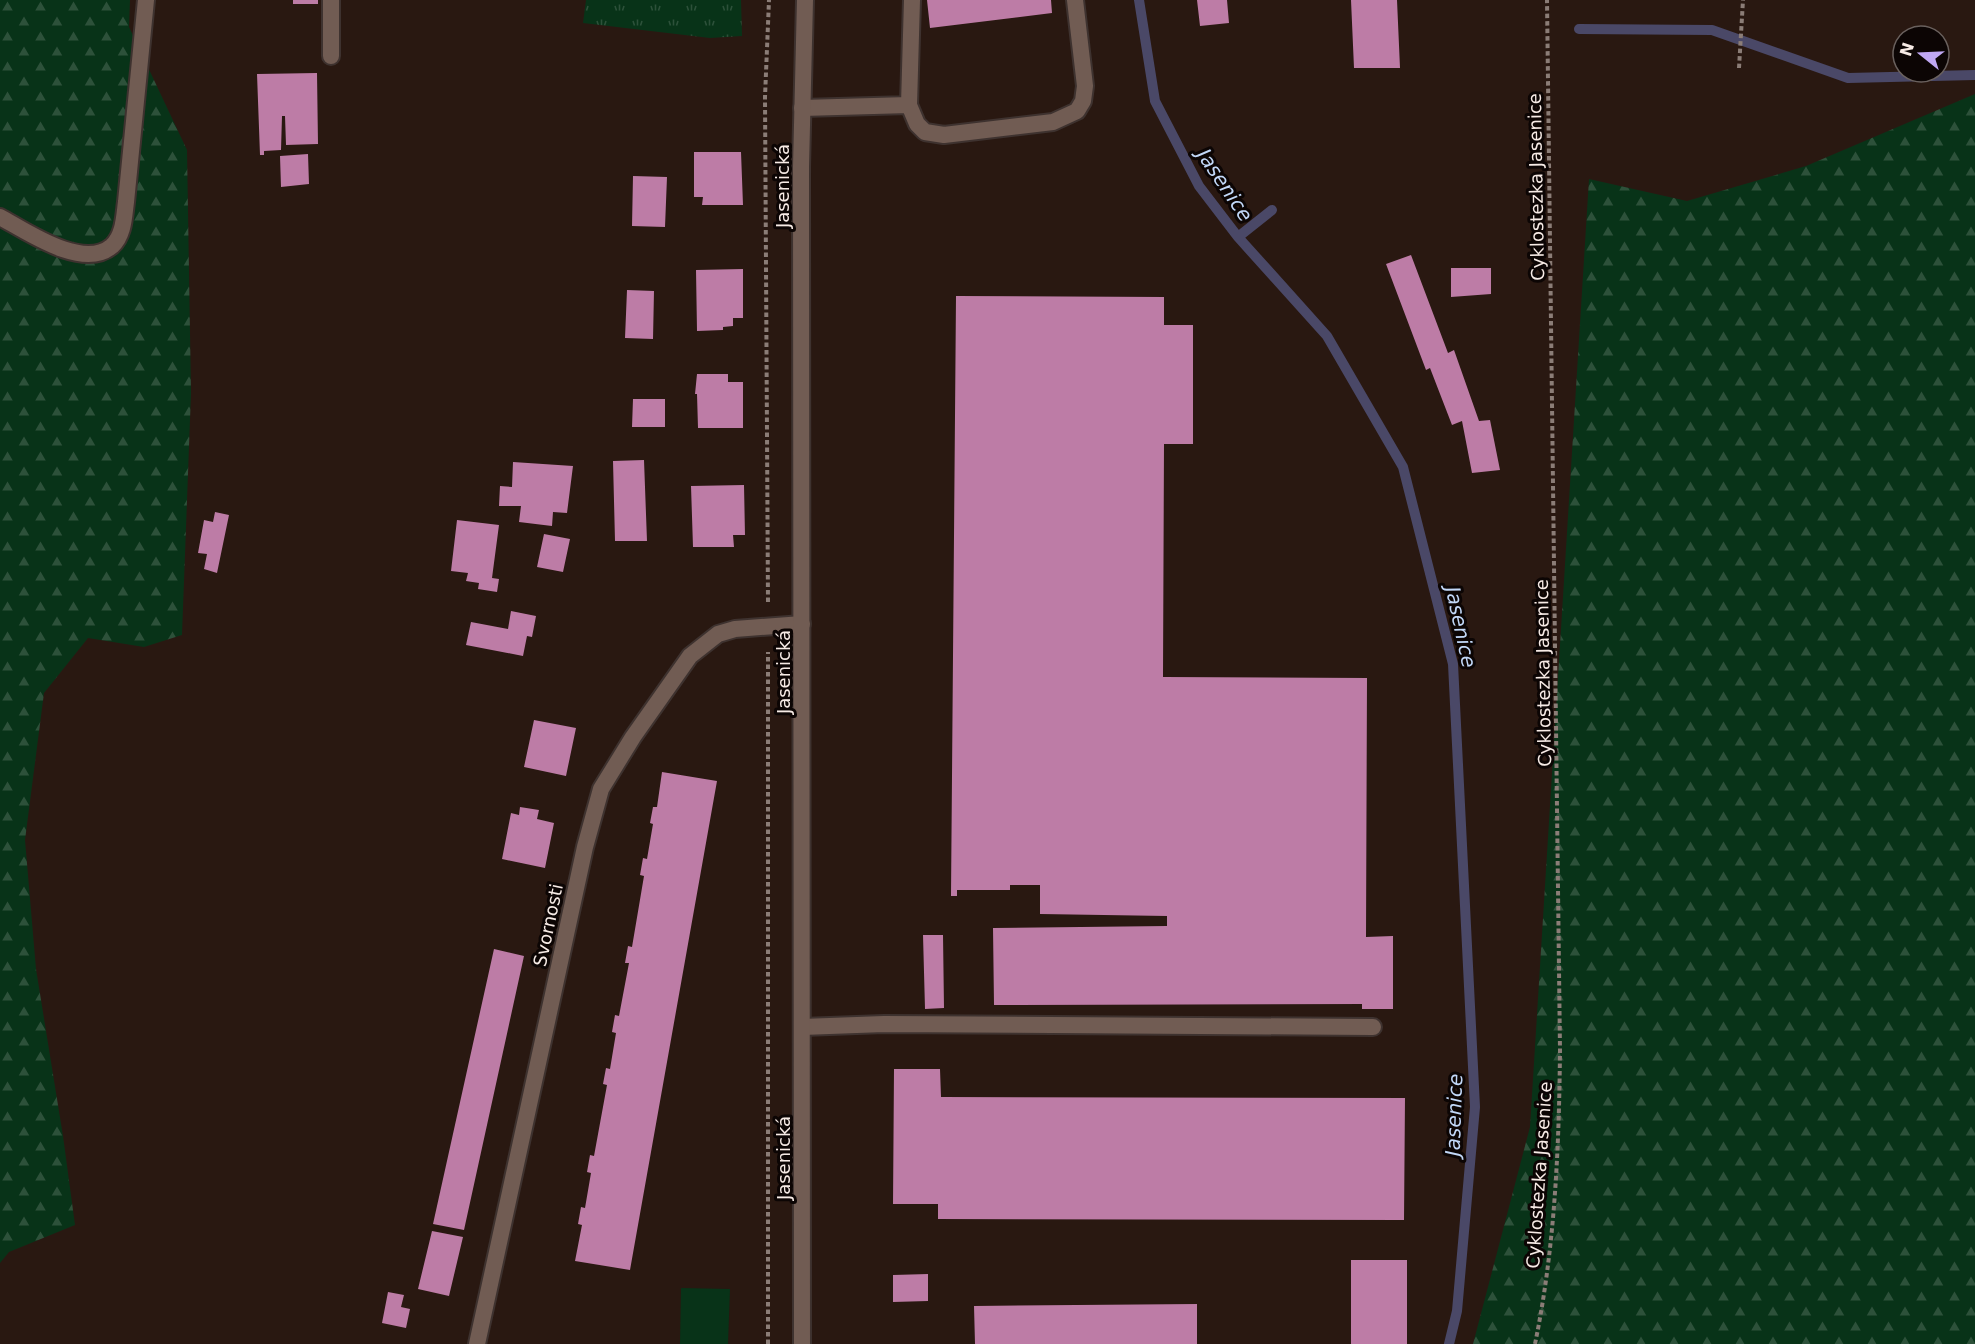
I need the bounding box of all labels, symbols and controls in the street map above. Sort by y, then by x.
north arrow [1891,24,1951,84]
text: N [1896,40,1918,59]
street label: Cyklostezka Jasenice [1524,93,1548,281]
water label: Jasenice [1190,141,1258,226]
street label: Jasenická [772,144,793,229]
street label: Cyklostezka Jasenice [1531,579,1555,767]
water label: Jasenice [1440,580,1481,670]
street label: Jasenická [773,630,794,715]
street label: Svornosti [529,882,567,968]
water label: Jasenice [1440,1073,1467,1161]
street label: Cyklostezka Jasenice [1522,1081,1556,1269]
street label: Jasenická [773,1116,794,1201]

